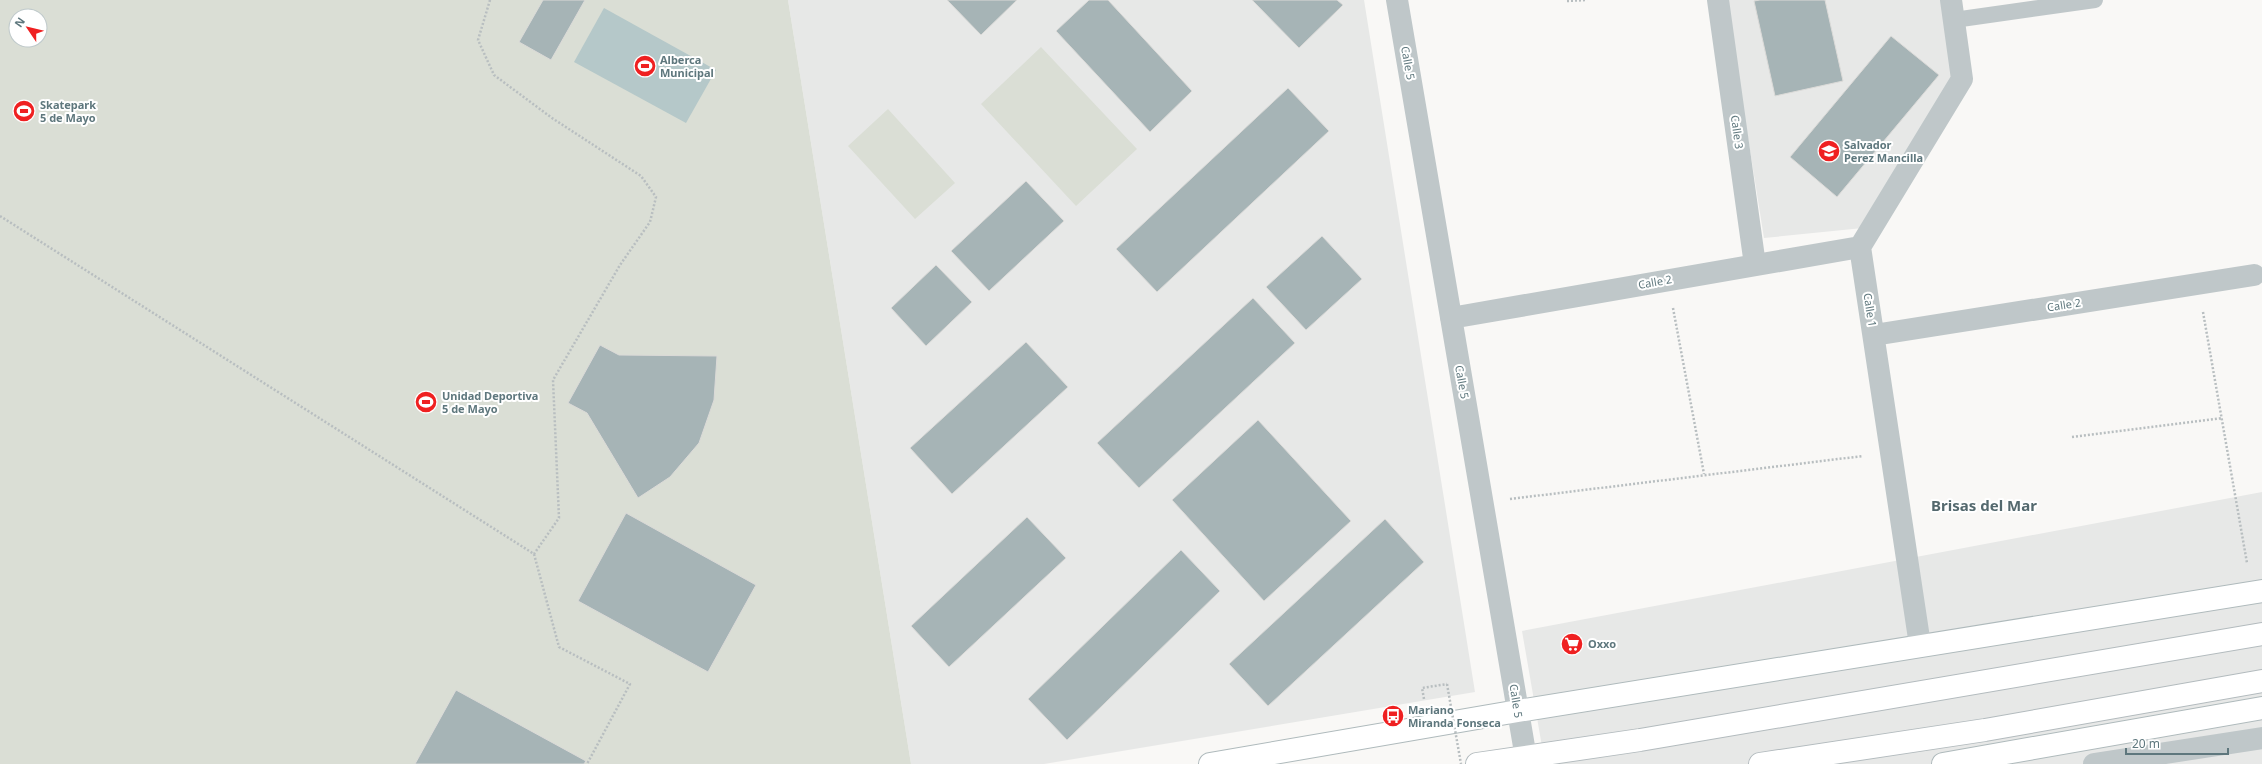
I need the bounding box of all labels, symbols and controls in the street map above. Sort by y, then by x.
north arrow [8,8,48,48]
text: N [11,14,28,30]
street label: Calle 5 [1398,45,1419,81]
place label: Alberca Municipal [660,52,714,80]
sports icon: Alberca Municipal [632,53,658,79]
place label: Skatepark 5 de Mayo [40,97,96,125]
sports icon: Skatepark 5 de Mayo [11,98,37,124]
street label: Calle 3 [1728,114,1747,150]
place label: Salvador Perez Mancilla [1844,137,1923,165]
school or university icon: Salvador Perez Mancilla [1816,138,1842,164]
street label: Calle 2 [1637,271,1673,292]
street label: Calle 1 [1860,292,1881,328]
street label: Calle 2 [2046,294,2082,315]
street label: Calle 5 [1452,364,1473,400]
place label: Unidad Deportiva 5 de Mayo [442,388,538,416]
sports icon: Unidad Deportiva 5 de Mayo [413,389,439,415]
district label: Brisas del Mar [1931,495,2037,515]
supermarket icon: Oxxo [1559,631,1585,657]
place label: Oxxo [1588,636,1616,651]
street label: Calle 5 [1506,683,1527,719]
place label: Mariano Miranda Fonseca [1408,702,1501,730]
bus stop icon: Mariano Miranda Fonseca [1380,703,1406,729]
scale bar [2126,730,2228,756]
text: 20 m [2132,735,2160,752]

